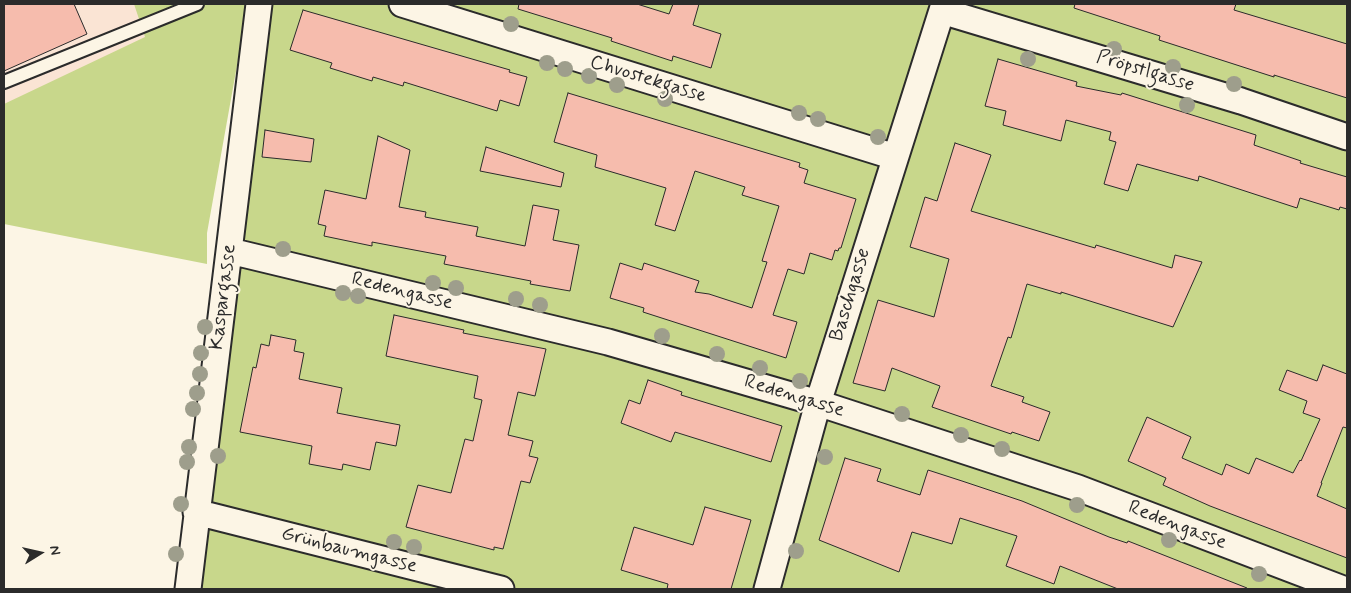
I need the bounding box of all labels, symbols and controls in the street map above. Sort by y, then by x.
street label: Pröpstlgasse [1093,46,1197,98]
street label: Chvostekgasse [587,51,709,109]
street label: Kaspargasse [206,243,242,351]
street label: Baschgasse [825,245,877,345]
street label: Redengasse [349,268,455,316]
street label: Redengasse [741,370,847,424]
street label: Redengasse [1124,496,1230,556]
street label: Grünbaumgasse [279,523,419,579]
north arrow [15,528,65,578]
text: N [45,544,64,557]

